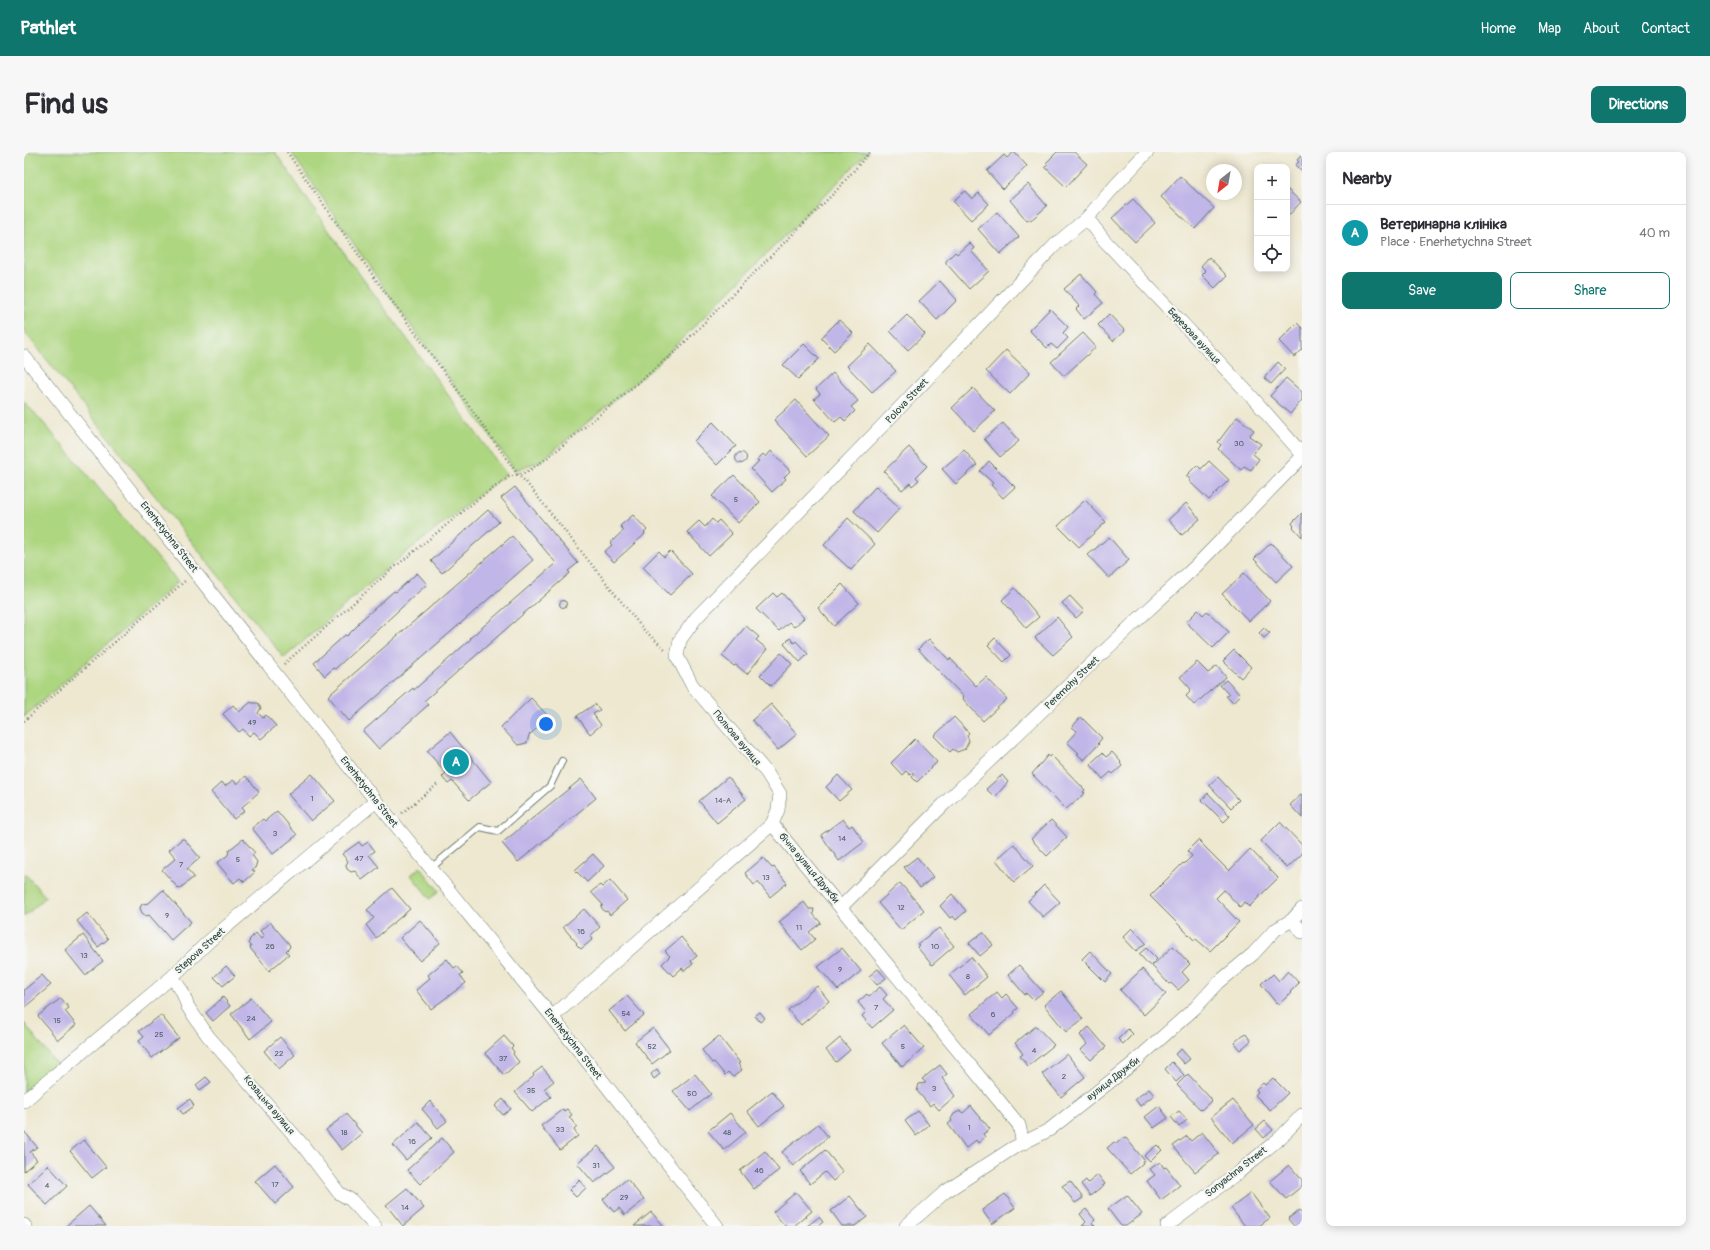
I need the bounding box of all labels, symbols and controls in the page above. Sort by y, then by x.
text: Pathlet [20,16,76,40]
text: Home [1481,20,1516,37]
text: Map [1538,20,1561,37]
text: About [1583,20,1619,37]
text: Contact [1641,20,1690,37]
button: Directions [1591,86,1686,123]
text: Find us [24,87,108,122]
north arrow [1206,164,1242,200]
map controls [1254,164,1290,272]
button: + [1254,164,1290,200]
text: Nearby [1342,168,1391,189]
button: − [1254,200,1290,236]
text: Ветеринарна клініка [1380,215,1507,234]
text: A [1351,225,1359,241]
text: 40 m [1639,225,1670,241]
text: Place · Enerhetychna Street [1380,234,1532,250]
button: locate [1254,236,1290,272]
button: Save [1342,272,1502,309]
button: Share [1510,272,1670,309]
street label: Березова вулиця [1165,305,1223,367]
street label: Polova Street [883,375,932,426]
house number: 30 [1234,439,1244,448]
house number: 5 [734,495,738,504]
street label: Enerhetychna Street [138,499,201,576]
street label: Peremohy Street [1042,653,1102,712]
street label: Польова вулиця [710,708,764,768]
your location [536,714,556,734]
house number: 49 [248,718,256,727]
pin: A [443,747,469,777]
street label: Enerhetychna Street [338,754,401,831]
house number: 1 [310,794,314,803]
house number: 14-А [715,796,731,805]
house number: 3 [273,829,278,838]
street label: бічна вулиця Дружби [776,830,842,906]
house number: 14 [838,834,846,843]
house number: 47 [355,854,364,863]
house number: 5 [236,855,240,864]
house number: 7 [179,860,184,869]
house number: 13 [762,873,770,882]
house number: 12 [897,903,905,912]
house number: 9 [165,911,169,920]
house number: 11 [796,923,802,932]
street label: Stepova Street [172,925,228,977]
house number: 16 [577,927,585,936]
house number: 26 [265,942,275,951]
house number: 10 [931,942,940,951]
house number: 13 [80,951,88,960]
house number: 9 [838,965,842,974]
house number: 8 [966,972,970,981]
house number: 7 [874,1003,879,1012]
street label: Enerhetychna Street [542,1006,605,1083]
house number: 54 [622,1009,631,1018]
house number: 6 [991,1010,996,1019]
house number: 24 [246,1014,256,1023]
house number: 15 [53,1016,61,1025]
house number: 25 [155,1030,163,1039]
house number: 52 [648,1042,657,1051]
house number: 5 [901,1042,905,1051]
house number: 4 [1032,1046,1037,1055]
house number: 22 [275,1049,284,1058]
house number: 37 [499,1054,508,1063]
street label: вулиця Дружби [1084,1054,1142,1103]
house number: 2 [1062,1072,1067,1081]
street label: Козацька вулиця [241,1073,297,1137]
house number: 3 [932,1084,937,1093]
house number: 35 [527,1086,535,1095]
house number: 50 [687,1089,697,1098]
house number: 1 [967,1123,971,1132]
house number: 33 [556,1125,565,1134]
house number: 18 [340,1128,348,1137]
house number: 48 [723,1128,731,1137]
house number: 16 [408,1137,416,1146]
street label: Sonyachna Street [1203,1144,1270,1200]
house number: 31 [592,1161,600,1170]
house number: 46 [754,1166,764,1175]
house number: 17 [271,1180,279,1189]
house number: 4 [45,1181,50,1190]
house number: 29 [620,1193,628,1202]
house number: 14 [401,1203,409,1212]

